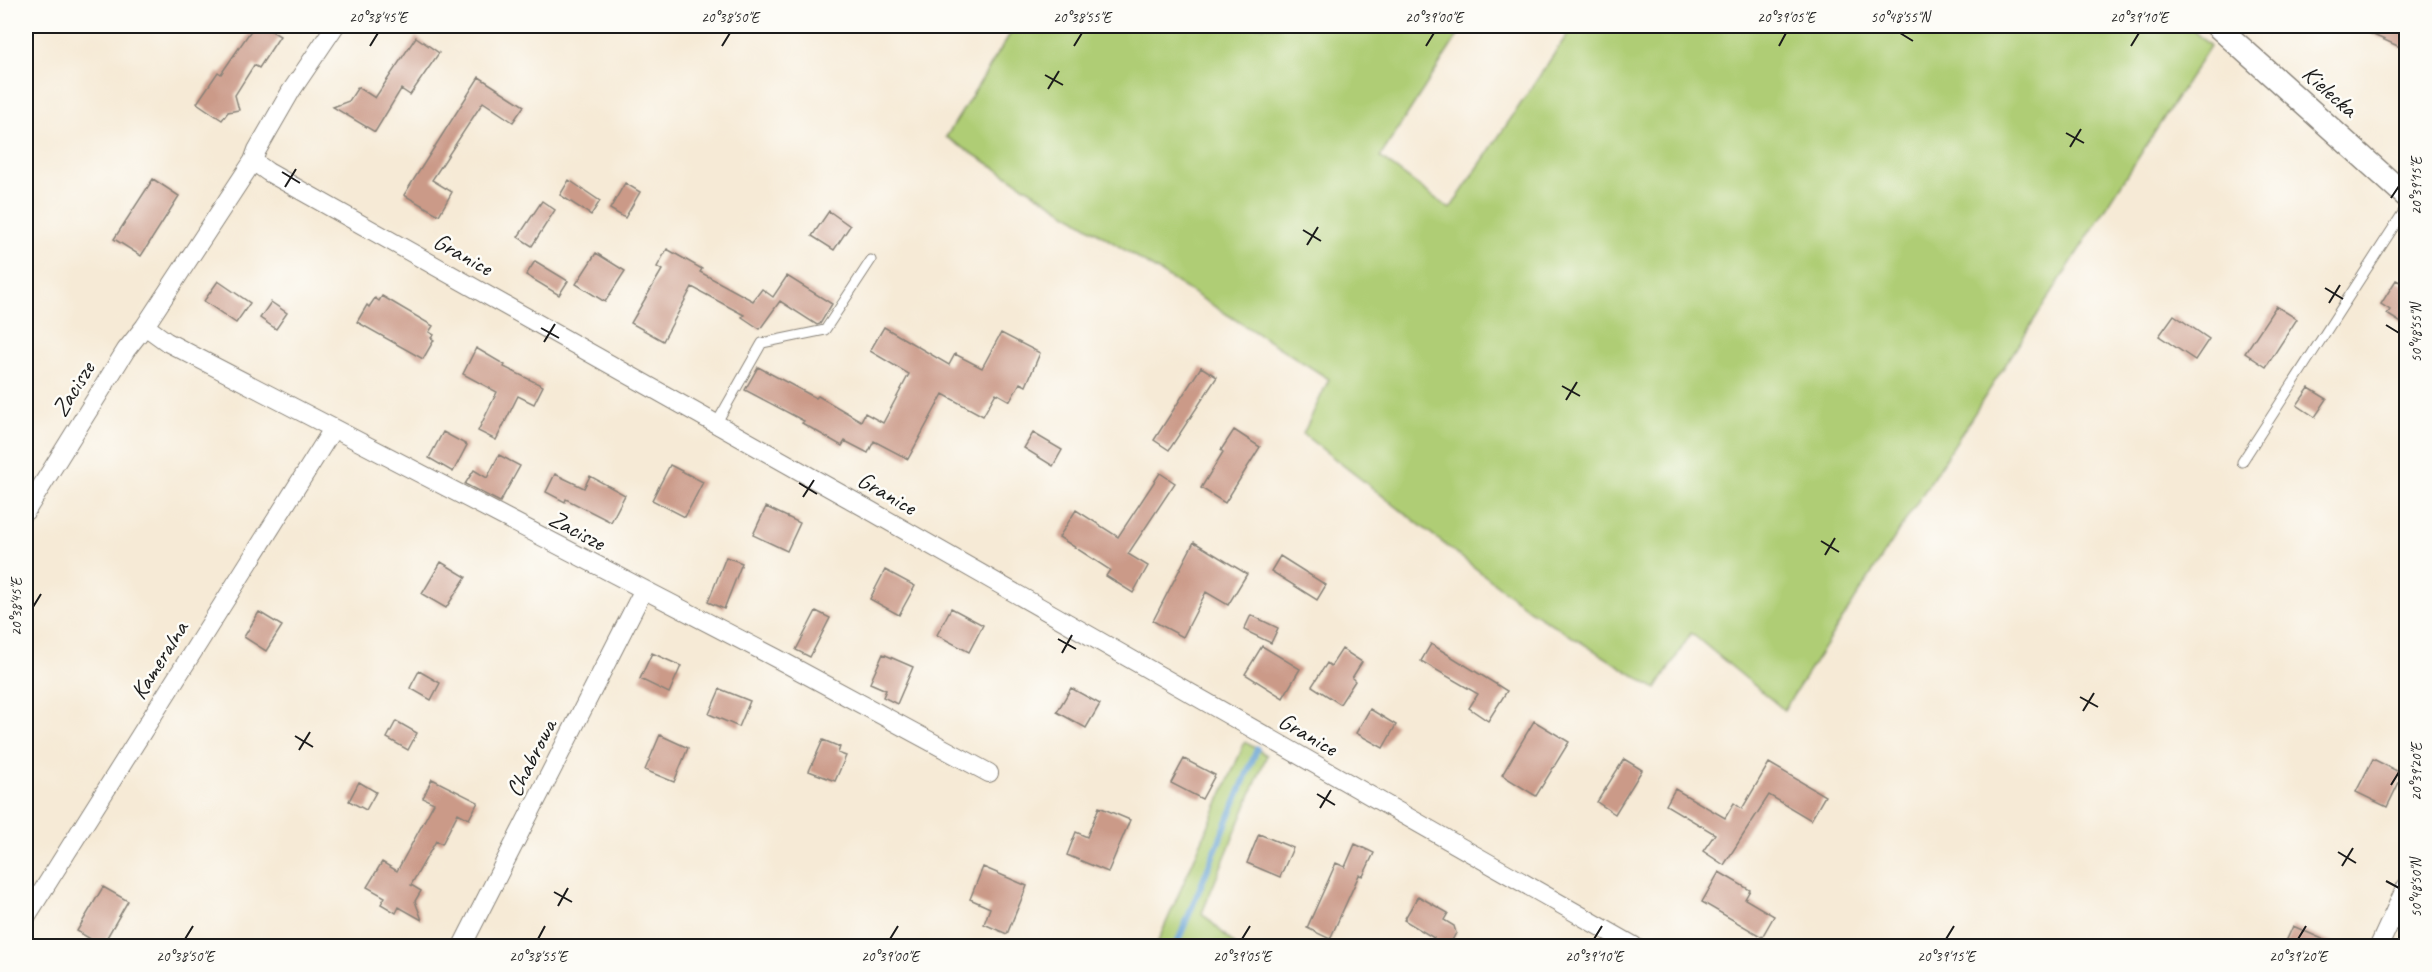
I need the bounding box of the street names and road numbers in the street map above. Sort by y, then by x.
street label: Kielecka [2296,58,2365,125]
street label: Granice [428,226,500,283]
street label: Zacisze [45,354,103,422]
street label: Granice [852,464,924,523]
street label: Zacisze [544,503,612,558]
street label: Kameralna [123,614,195,705]
street label: Granice [1273,705,1345,764]
street label: Chabrowa [499,712,564,802]

